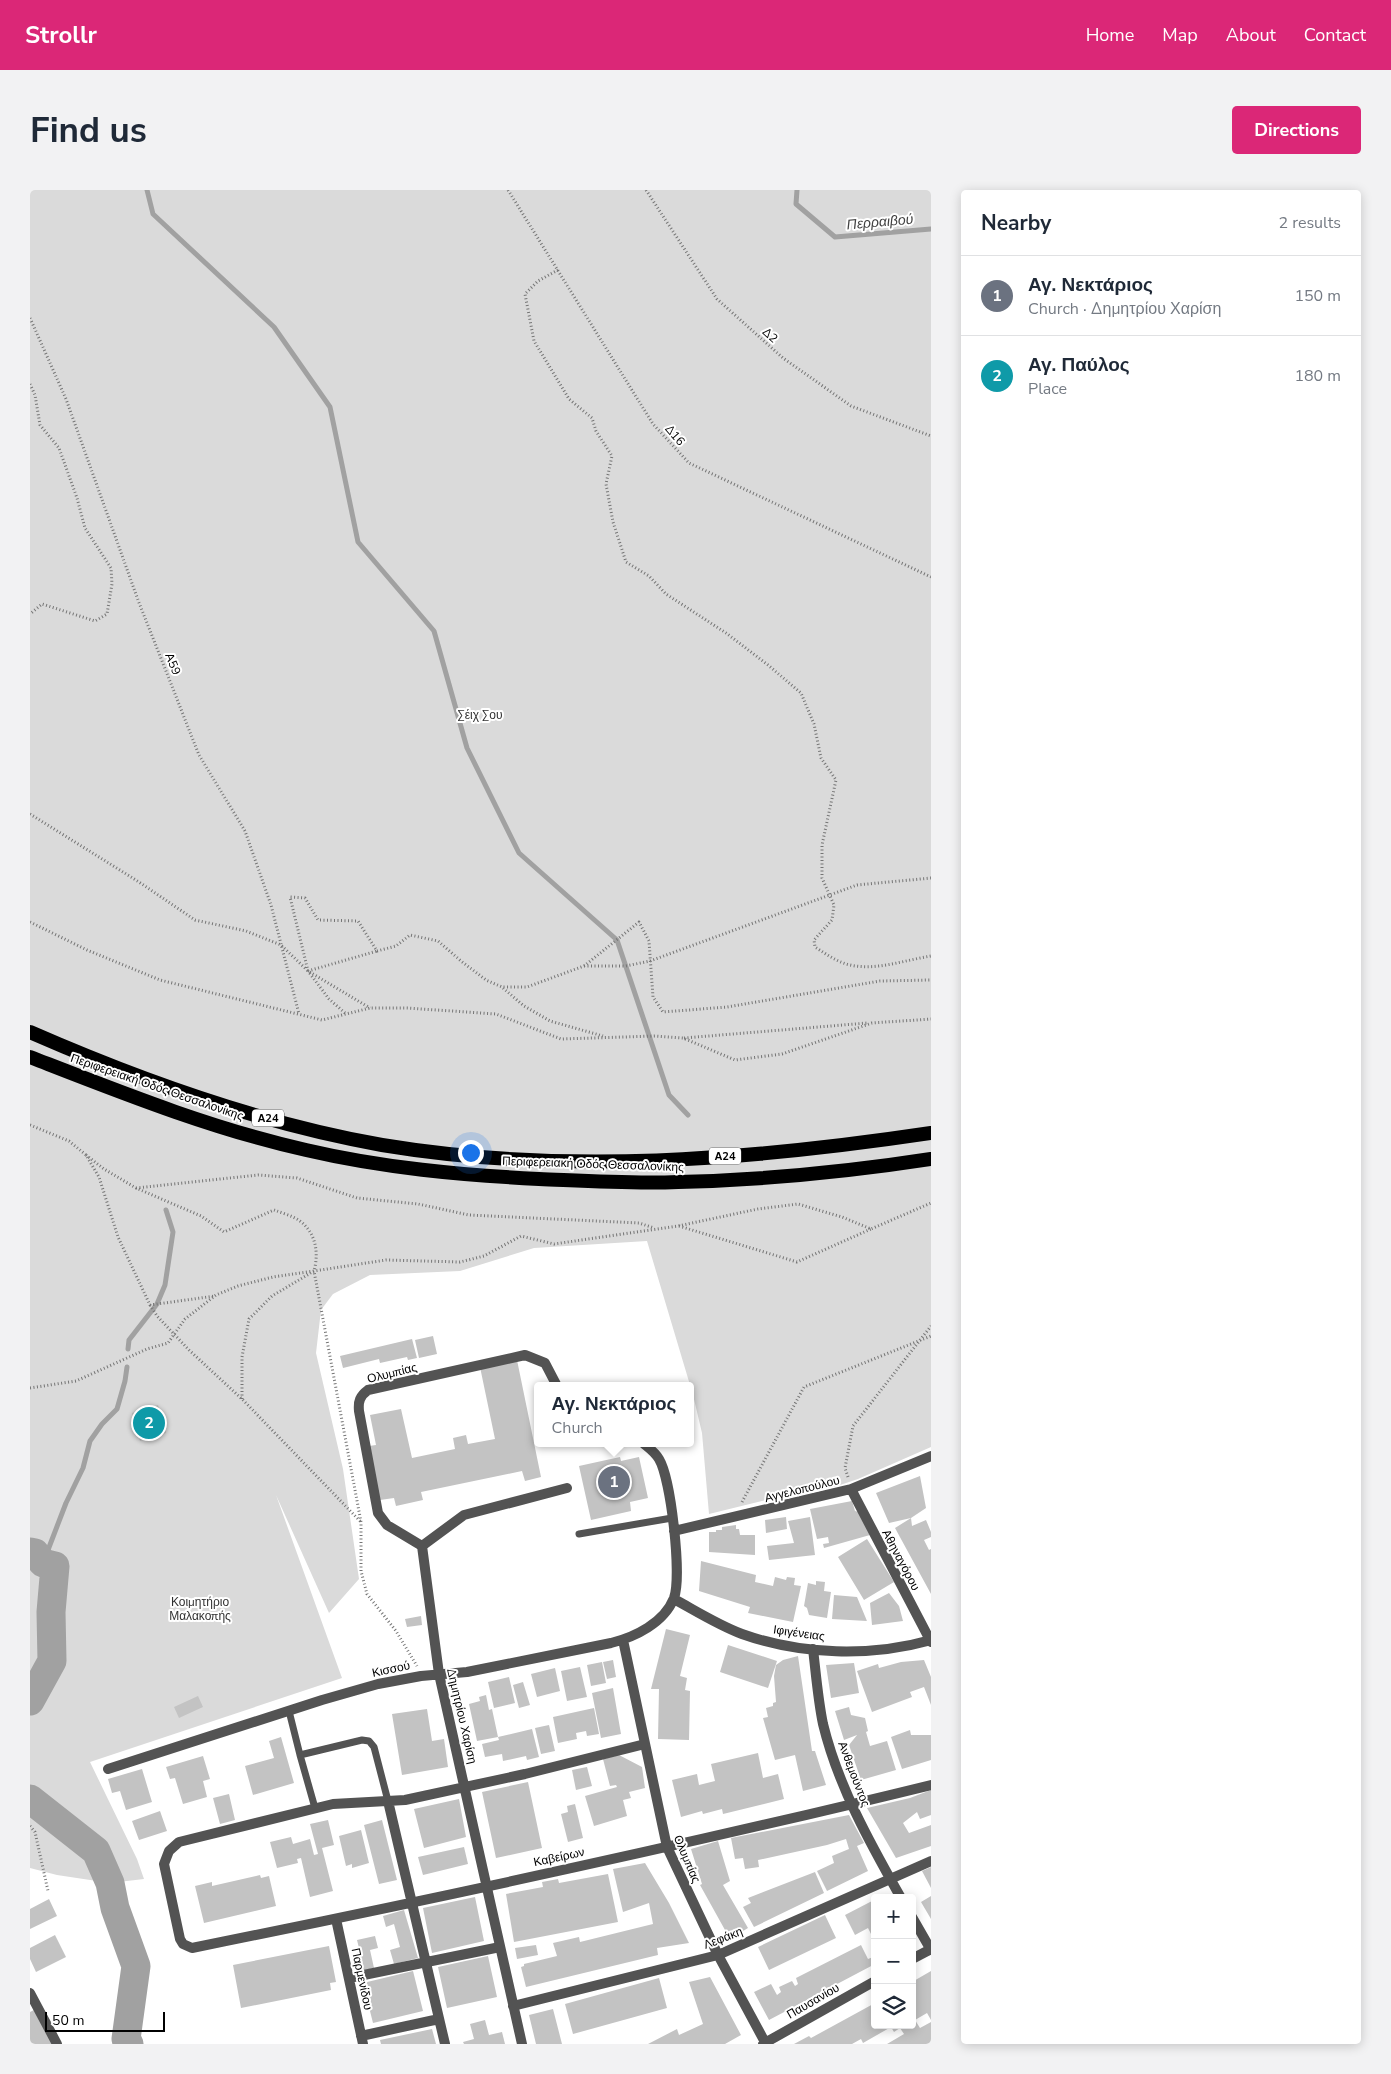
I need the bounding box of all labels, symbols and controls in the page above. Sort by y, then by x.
text: Strollr [25,19,97,51]
text: Home [1086,23,1134,47]
text: Map [1162,23,1198,47]
text: About [1226,23,1276,47]
text: Contact [1304,23,1366,47]
button: Directions [1232,106,1361,154]
text: Find us [30,107,147,154]
text: Nearby [981,209,1051,237]
water label: Περραιβού [846,210,914,234]
text: 2 results [1279,212,1341,234]
text: Αγ. Νεκτάριος [1028,272,1153,298]
text: 1 [992,285,1002,307]
text: 150 m [1294,285,1341,307]
text: Church · Δημητρίου Χαρίση [1028,298,1221,320]
street label: Δ2 [759,324,781,346]
text: Αγ. Παύλος [1028,352,1130,378]
text: 2 [992,365,1002,387]
text: 180 m [1294,365,1341,387]
text: Place [1028,378,1067,400]
street label: Δ16 [661,421,689,449]
street label: Α59 [161,651,185,677]
park label: Σέιχ Σου [457,707,503,723]
street label: Περιφερειακή Οδός Θεσσαλονίκης [68,1050,246,1124]
road number: Α24 [252,1110,284,1126]
your location [458,1140,484,1166]
road number: Α24 [709,1148,741,1164]
street label: Περιφερειακή Οδός Θεσσαλονίκης [502,1153,684,1175]
street label: Ολυμπίας [365,1359,419,1387]
popup [534,1382,694,1447]
text: Αγ. Νεκτάριος [552,1391,676,1417]
pin: 2 [133,1404,165,1442]
text: Church [552,1417,603,1439]
pin: 1 [598,1463,630,1501]
street label: Αγγελοπούλου [763,1472,841,1506]
street label: Αθηναγόρου [878,1527,924,1593]
park label: Κοιμητήριο Μαλακοπής [169,1594,231,1624]
street label: Ιφιγένειας [772,1621,826,1645]
street label: Κισσού [370,1657,412,1681]
street label: Δημητρίου Χαρίση [443,1667,481,1765]
street label: Ανθεμούντος [834,1739,874,1809]
street label: Ολυμπίας [670,1833,704,1886]
street label: Καβείρων [532,1844,586,1870]
map controls [871,1894,916,2029]
button: + [871,1894,916,1939]
street label: Λεφάκη [701,1923,745,1953]
button: − [871,1939,916,1984]
street label: Παρμενίδου [348,1946,376,2012]
street label: Παυσανίου [784,1979,842,2023]
button: layers [871,1984,916,2029]
scale bar [45,2009,165,2032]
text: 50 m [52,2011,84,2030]

